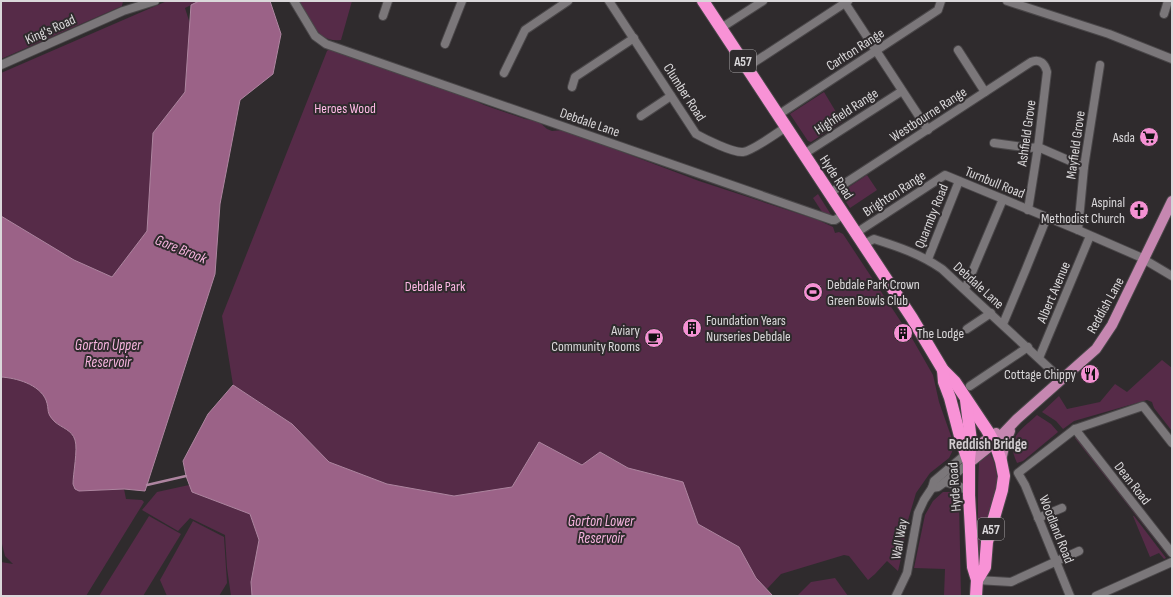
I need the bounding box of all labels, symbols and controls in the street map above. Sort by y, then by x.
street label: King's Road [22,11,78,48]
street label: Carlton Range [823,24,887,74]
road number: A57 [730,50,756,72]
street label: Clumber Road [660,60,710,124]
street label: Westbourne Range [887,83,970,146]
street label: Highfield Range [811,85,881,138]
street label: Ashfield Grove [1013,99,1040,168]
park label: Heroes Wood [314,100,376,117]
street label: Debdale Lane [558,104,622,141]
street label: Mayfield Grove [1062,110,1089,180]
supermarket icon: Asda [1138,126,1160,148]
place label: Asda [1112,129,1135,146]
street label: Hyde Road [816,152,857,203]
street label: Turnbull Road [962,163,1027,202]
street label: Brighton Range [860,167,929,220]
street label: Quarmby Road [911,181,952,251]
place label: Aspinal Methodist Church [1041,194,1125,227]
church icon: Aspinal Methodist Church [1128,199,1150,221]
water label: Gore Brook [152,231,210,269]
street label: Debdale Lane [950,258,1007,312]
street label: Albert Avenue [1033,259,1074,326]
street label: Reddish Lane [1083,274,1128,336]
place label: Debdale Park Crown Green Bowls Club [827,276,920,309]
park label: Debdale Park [405,278,466,295]
sports icon: Debdale Park Crown Green Bowls Club [802,281,824,303]
place label: Foundation Years Nurseries Debdale [706,312,791,345]
building icon: Foundation Years Nurseries Debdale [681,317,703,339]
place label: Aviary Community Rooms [551,322,641,355]
building icon: The Lodge [892,322,914,344]
place label: The Lodge [917,325,964,342]
cafe icon: Aviary Community Rooms [643,327,665,349]
water label: Gorton Upper Reservoir [75,336,142,372]
restaurant icon: Cottage Chippy [1079,363,1101,385]
place label: Cottage Chippy [1004,366,1077,383]
district label: Reddish Bridge [949,435,1027,454]
street label: Dean Road [1111,459,1155,508]
street label: Hyde Road [944,462,965,512]
street label: Woodland Road [1035,493,1078,566]
water label: Gorton Lower Reservoir [568,512,635,548]
street label: Wall Way [888,517,912,561]
road number: A57 [978,518,1004,540]

